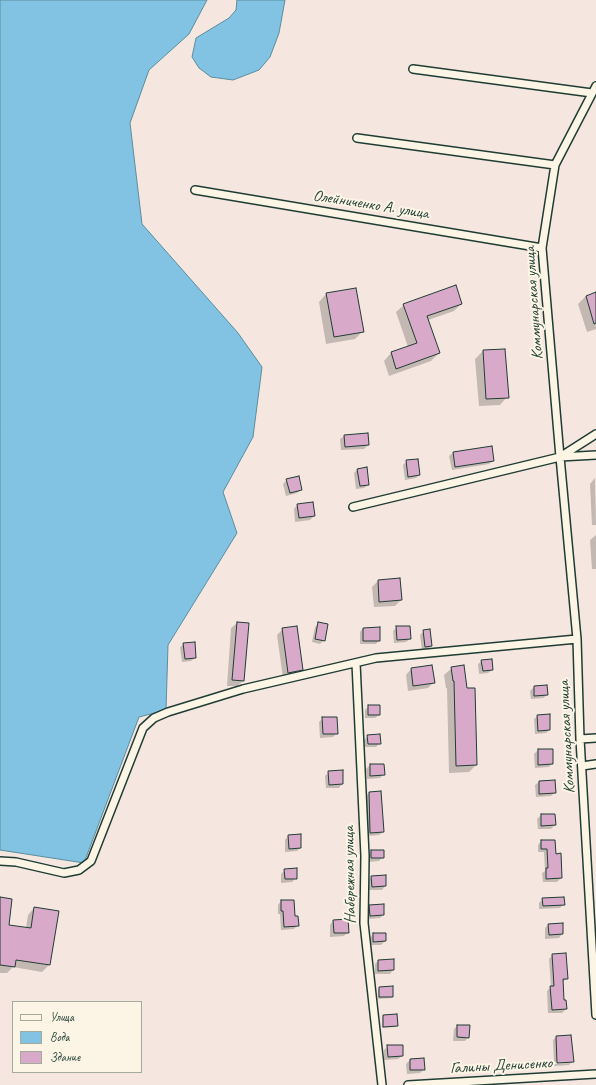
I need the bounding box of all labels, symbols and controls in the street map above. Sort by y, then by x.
street label: Олейниченко А. улица [312,186,430,224]
street label: Коммунарская улица [520,246,548,360]
street label: Коммунарская улица [554,680,580,794]
street label: Набережная улица [340,826,360,924]
legend [12,1001,142,1073]
text: Улица [50,1009,74,1025]
text: Вода [50,1029,69,1045]
text: Здание [50,1049,80,1065]
street label: Галины Денисенко [449,1054,553,1078]

